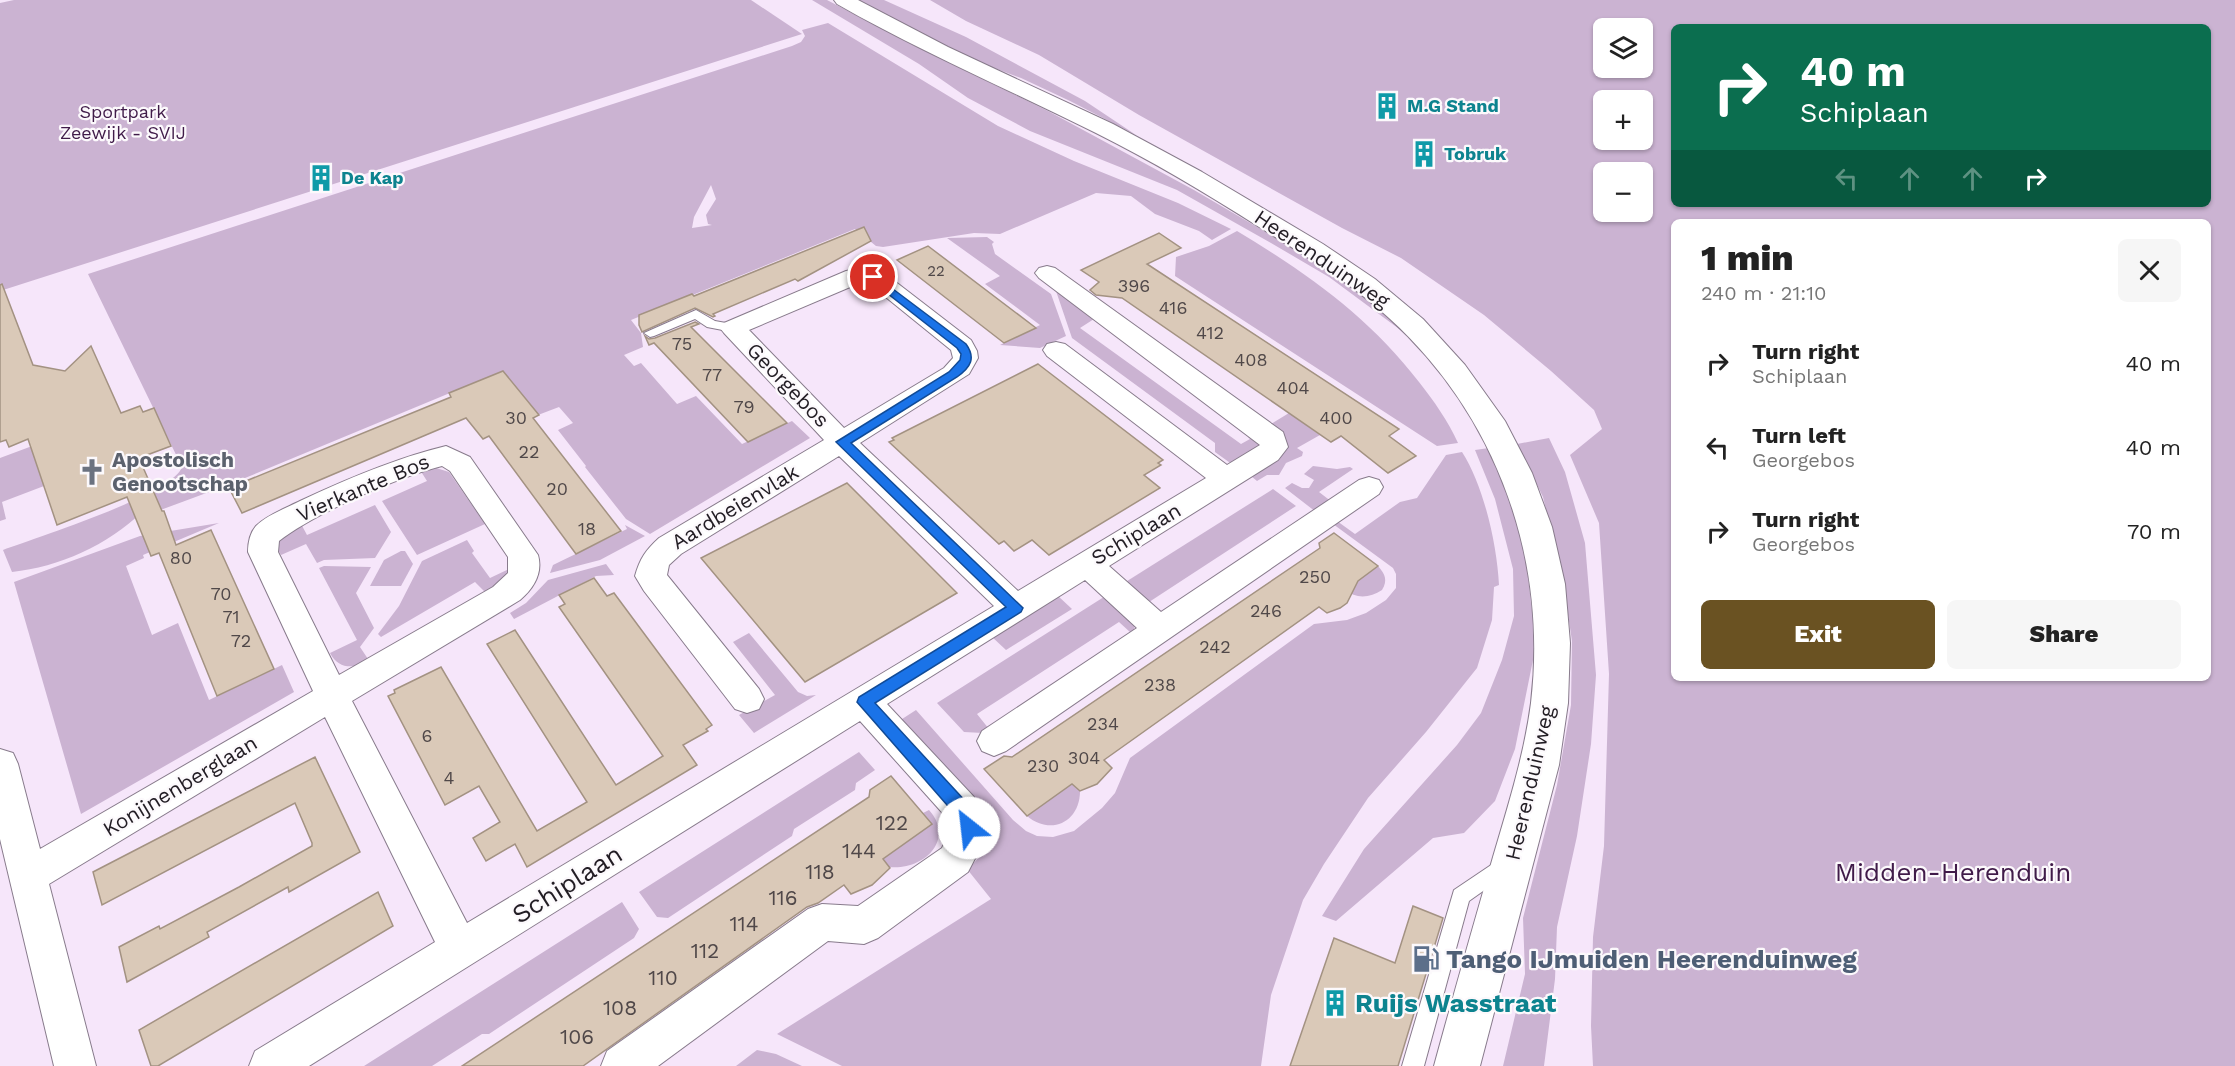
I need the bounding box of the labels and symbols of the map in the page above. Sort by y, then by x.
building icon: M.G Stand [1372,91,1402,121]
place label: M.G Stand [1407,95,1499,116]
park label: Sportpark Zeewijk - SVIJ [60,101,186,143]
building icon: Tobruk [1409,139,1439,169]
place label: Tobruk [1444,143,1507,164]
building icon: De Kap [306,163,336,193]
place label: De Kap [341,167,404,188]
street label: Heerenduinweg [1250,204,1395,314]
pin [847,251,898,302]
house number: 22 [927,262,945,280]
house number: 396 [1118,275,1150,296]
house number: 416 [1159,297,1187,318]
house number: 412 [1196,322,1224,343]
house number: 75 [672,333,692,354]
street label: Georgebos [742,337,835,432]
house number: 408 [1234,349,1268,370]
house number: 77 [702,364,722,385]
house number: 404 [1276,377,1310,398]
house number: 79 [733,396,755,417]
house number: 30 [505,407,527,428]
house number: 400 [1319,407,1353,428]
house number: 22 [519,441,540,462]
place label: Apostolisch Genootschap [112,447,248,496]
street label: Vierkante Bos [293,448,433,527]
church icon: Apostolisch Genootschap [77,457,107,487]
street label: Aardbeienvlak [667,459,803,554]
house number: 20 [546,478,568,499]
street label: Schiplaan [1086,497,1185,570]
house number: 18 [578,518,596,539]
house number: 80 [170,547,192,568]
house number: 250 [1299,566,1331,587]
house number: 70 [211,583,231,604]
house number: 246 [1250,600,1282,621]
house number: 71 [222,606,240,627]
house number: 72 [231,630,251,651]
house number: 242 [1199,636,1231,657]
house number: 238 [1144,674,1176,695]
street label: Heerenduinweg [1500,702,1560,863]
house number: 234 [1087,713,1119,734]
house number: 6 [422,725,432,746]
street label: Konijnenberglaan [98,730,261,841]
house number: 304 [1068,747,1100,768]
house number: 230 [1027,755,1059,776]
house number: 4 [444,767,455,788]
position arrow [937,796,1001,860]
house number: 122 [876,810,908,835]
street label: Schiplaan [506,838,628,930]
house number: 144 [842,838,876,863]
park label: Midden-Herenduin [1835,857,2071,887]
house number: 118 [805,859,835,884]
house number: 116 [768,885,798,910]
house number: 114 [729,911,759,936]
house number: 112 [691,938,719,963]
fuel station icon: Tango IJmuiden Heerenduinweg [1411,944,1441,974]
place label: Tango IJmuiden Heerenduinweg [1446,944,1857,974]
house number: 110 [648,965,678,990]
building icon: Ruijs Wasstraat [1320,988,1350,1018]
place label: Ruijs Wasstraat [1355,988,1557,1018]
house number: 108 [603,995,637,1020]
house number: 106 [560,1024,594,1049]

